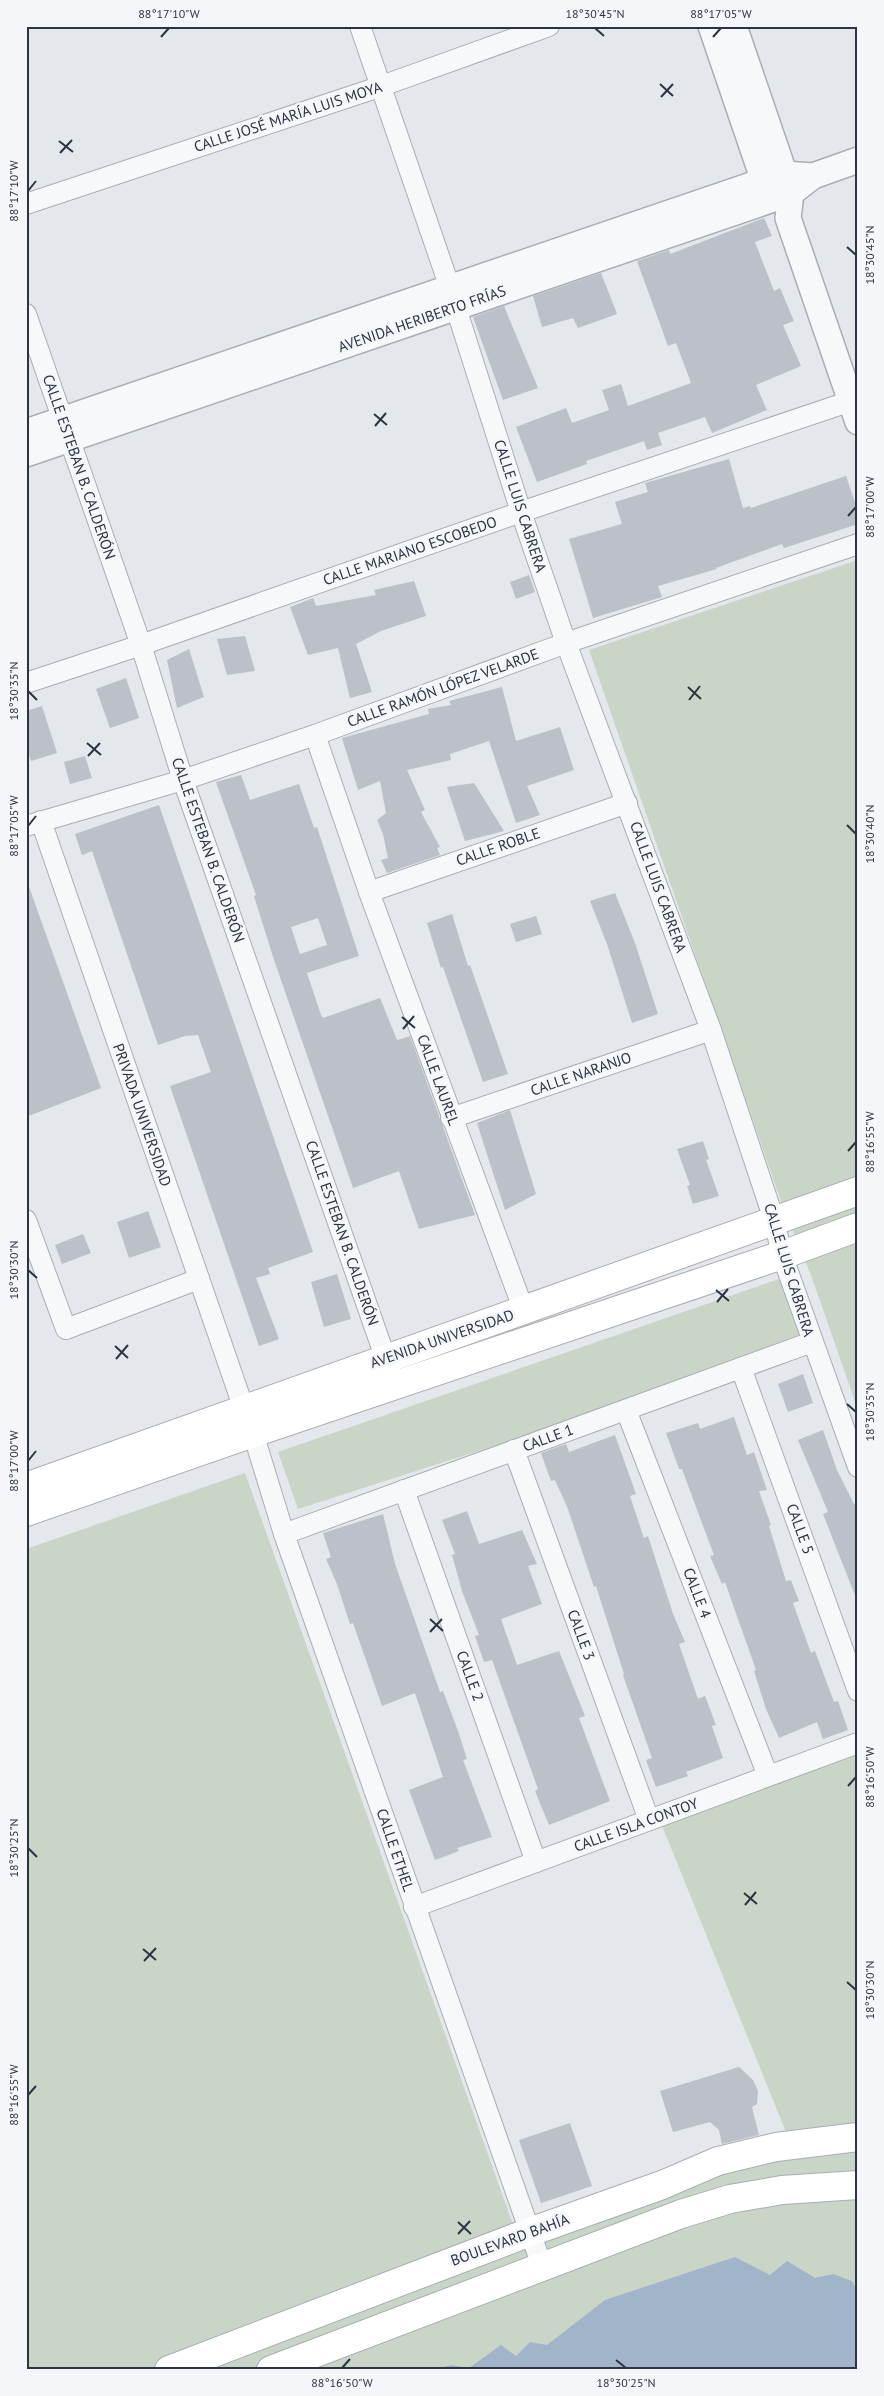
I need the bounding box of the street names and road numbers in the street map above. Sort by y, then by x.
street label: CALLE JOSÉ MARÍA LUIS MOYA [191,77,385,156]
street label: AVENIDA HERIBERTO FRÍAS [335,281,508,356]
street label: CALLE ESTEBAN B. CALDERÓN [39,372,120,562]
street label: CALLE LUIS CABRERA [490,437,551,575]
street label: CALLE MARIANO ESCOBEDO [320,512,499,589]
street label: CALLE RAMÓN LÓPEZ VELARDE [344,644,541,731]
street label: CALLE ESTEBAN B. CALDERÓN [168,755,249,945]
street label: CALLE LUIS CABRERA [626,819,691,955]
street label: CALLE ROBLE [453,823,542,870]
street label: CALLE LAUREL [413,1032,464,1128]
street label: PRIVADA UNIVERSIDAD [109,1041,176,1189]
street label: CALLE NARANJO [528,1047,634,1100]
street label: CALLE ESTEBAN B. CALDERÓN [302,1138,383,1328]
street label: CALLE LUIS CABRERA [760,1201,819,1339]
street label: AVENIDA UNIVERSIDAD [367,1305,516,1372]
street label: CALLE 1 [520,1420,576,1455]
street label: CALLE 5 [783,1501,818,1557]
street label: CALLE 4 [679,1565,716,1621]
street label: CALLE 3 [564,1607,599,1663]
street label: CALLE 2 [453,1648,488,1704]
street label: CALLE ISLA CONTOY [571,1793,701,1856]
street label: CALLE ETHEL [372,1806,419,1894]
street label: BOULEVARD BAHÍA [448,2209,572,2270]

